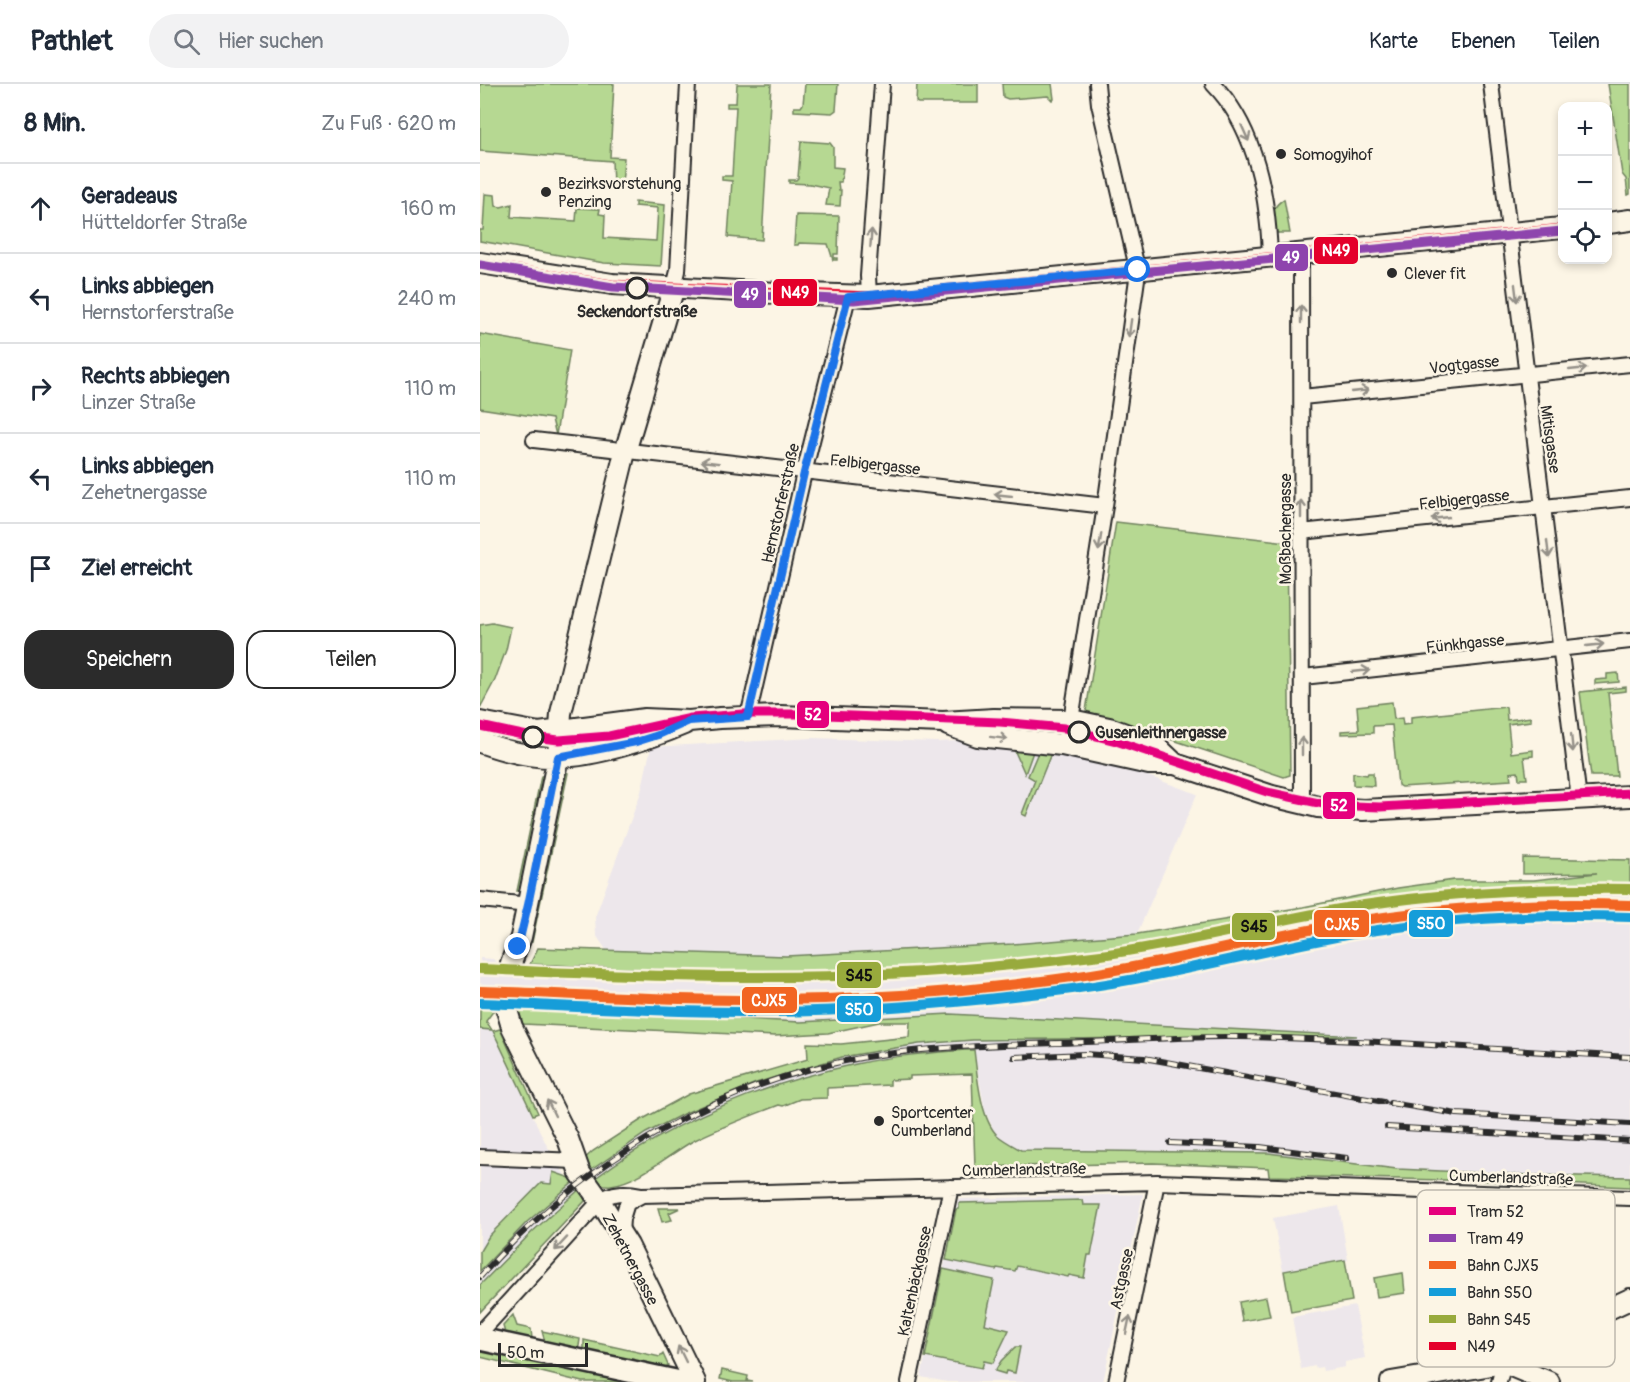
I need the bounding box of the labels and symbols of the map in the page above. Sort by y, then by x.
one-way arrow [1240,123,1251,141]
place label: Somogyihof [1293,145,1374,165]
marker: Somogyihof [1274,147,1288,161]
place label: Bezirksvorstehung Penzing [558,174,681,212]
marker: Bezirksvorstehung Penzing [539,185,553,199]
one-way arrow [866,228,877,248]
line badge: N49 [1313,236,1359,265]
text: N49 [1322,241,1350,261]
line badge: 49 [1274,243,1309,272]
text: 49 [1282,248,1300,268]
route start [1124,256,1150,282]
place label: Clever fit [1404,264,1466,284]
marker: Clever fit [1385,266,1399,280]
marker: Seckendorfstraße [626,277,648,299]
line badge: N49 [772,278,818,307]
line badge: 49 [733,280,767,309]
text: N49 [781,283,809,303]
one-way arrow [1511,283,1522,303]
text: 49 [741,285,759,305]
place label: Seckendorfstraße [577,302,698,322]
one-way arrow [1295,304,1307,324]
one-way arrow [1124,317,1135,337]
street label: Vogtgasse [1428,351,1500,379]
one-way arrow [1567,364,1587,375]
one-way arrow [1350,385,1369,396]
street label: Mitisgasse [1535,404,1565,475]
street label: Hernstorferstraße [757,441,804,565]
street label: Felbigergasse [829,450,921,480]
one-way arrow [701,456,721,467]
street label: Moßbachergasse [1276,473,1296,585]
street label: Felbigergasse [1418,485,1510,515]
one-way arrow [993,489,1013,500]
one-way arrow [1295,499,1307,519]
one-way arrow [1431,513,1451,524]
one-way arrow [1094,531,1105,551]
one-way arrow [1543,539,1554,559]
street label: Fünkhgasse [1425,630,1505,658]
one-way arrow [1585,639,1605,650]
one-way arrow [1351,665,1370,676]
line badge: 52 [796,700,830,729]
text: 52 [804,705,822,725]
marker: Gusenleithnergasse [1068,721,1090,743]
place label: Gusenleithnergasse [1095,723,1227,743]
unlabelled marker [522,726,544,748]
one-way arrow [1567,732,1578,752]
one-way arrow [988,733,1008,744]
one-way arrow [1297,736,1308,756]
line badge: 52 [1322,791,1356,820]
text: 52 [1330,796,1348,816]
line badge: CJX5 [1313,909,1370,938]
line badge: S50 [1408,909,1454,938]
line badge: S45 [1231,912,1276,941]
text: S50 [1417,914,1446,934]
text: CJX5 [1324,915,1360,935]
text: S45 [1240,917,1268,937]
route end [504,933,530,959]
line badge: S45 [836,961,882,989]
text: S45 [845,966,873,986]
line badge: CJX5 [741,986,798,1014]
text: CJX5 [751,991,787,1011]
line badge: S50 [836,995,882,1023]
text: S50 [845,1000,874,1020]
one-way arrow [545,1099,556,1117]
place label: Sportcenter Cumberland [891,1103,974,1141]
marker: Sportcenter Cumberland [872,1114,886,1128]
street label: Cumberlandstraße [962,1159,1086,1181]
street label: Cumberlandstraße [1449,1166,1573,1190]
legend [1417,1190,1615,1367]
text: Tram 52 [1467,1202,1524,1222]
street label: Zehetnergasse [598,1210,663,1309]
street label: Kaltenbäckgasse [894,1224,936,1338]
text: Tram 49 [1467,1229,1524,1249]
one-way arrow [553,1236,568,1251]
street label: Astgasse [1106,1247,1138,1311]
text: Bahn CJX5 [1467,1256,1539,1276]
text: Bahn S50 [1467,1283,1533,1303]
text: Bahn S45 [1467,1310,1531,1330]
one-way arrow [1123,1316,1134,1335]
text: N49 [1467,1337,1495,1357]
scale bar [498,1340,588,1368]
one-way arrow [676,1346,688,1363]

